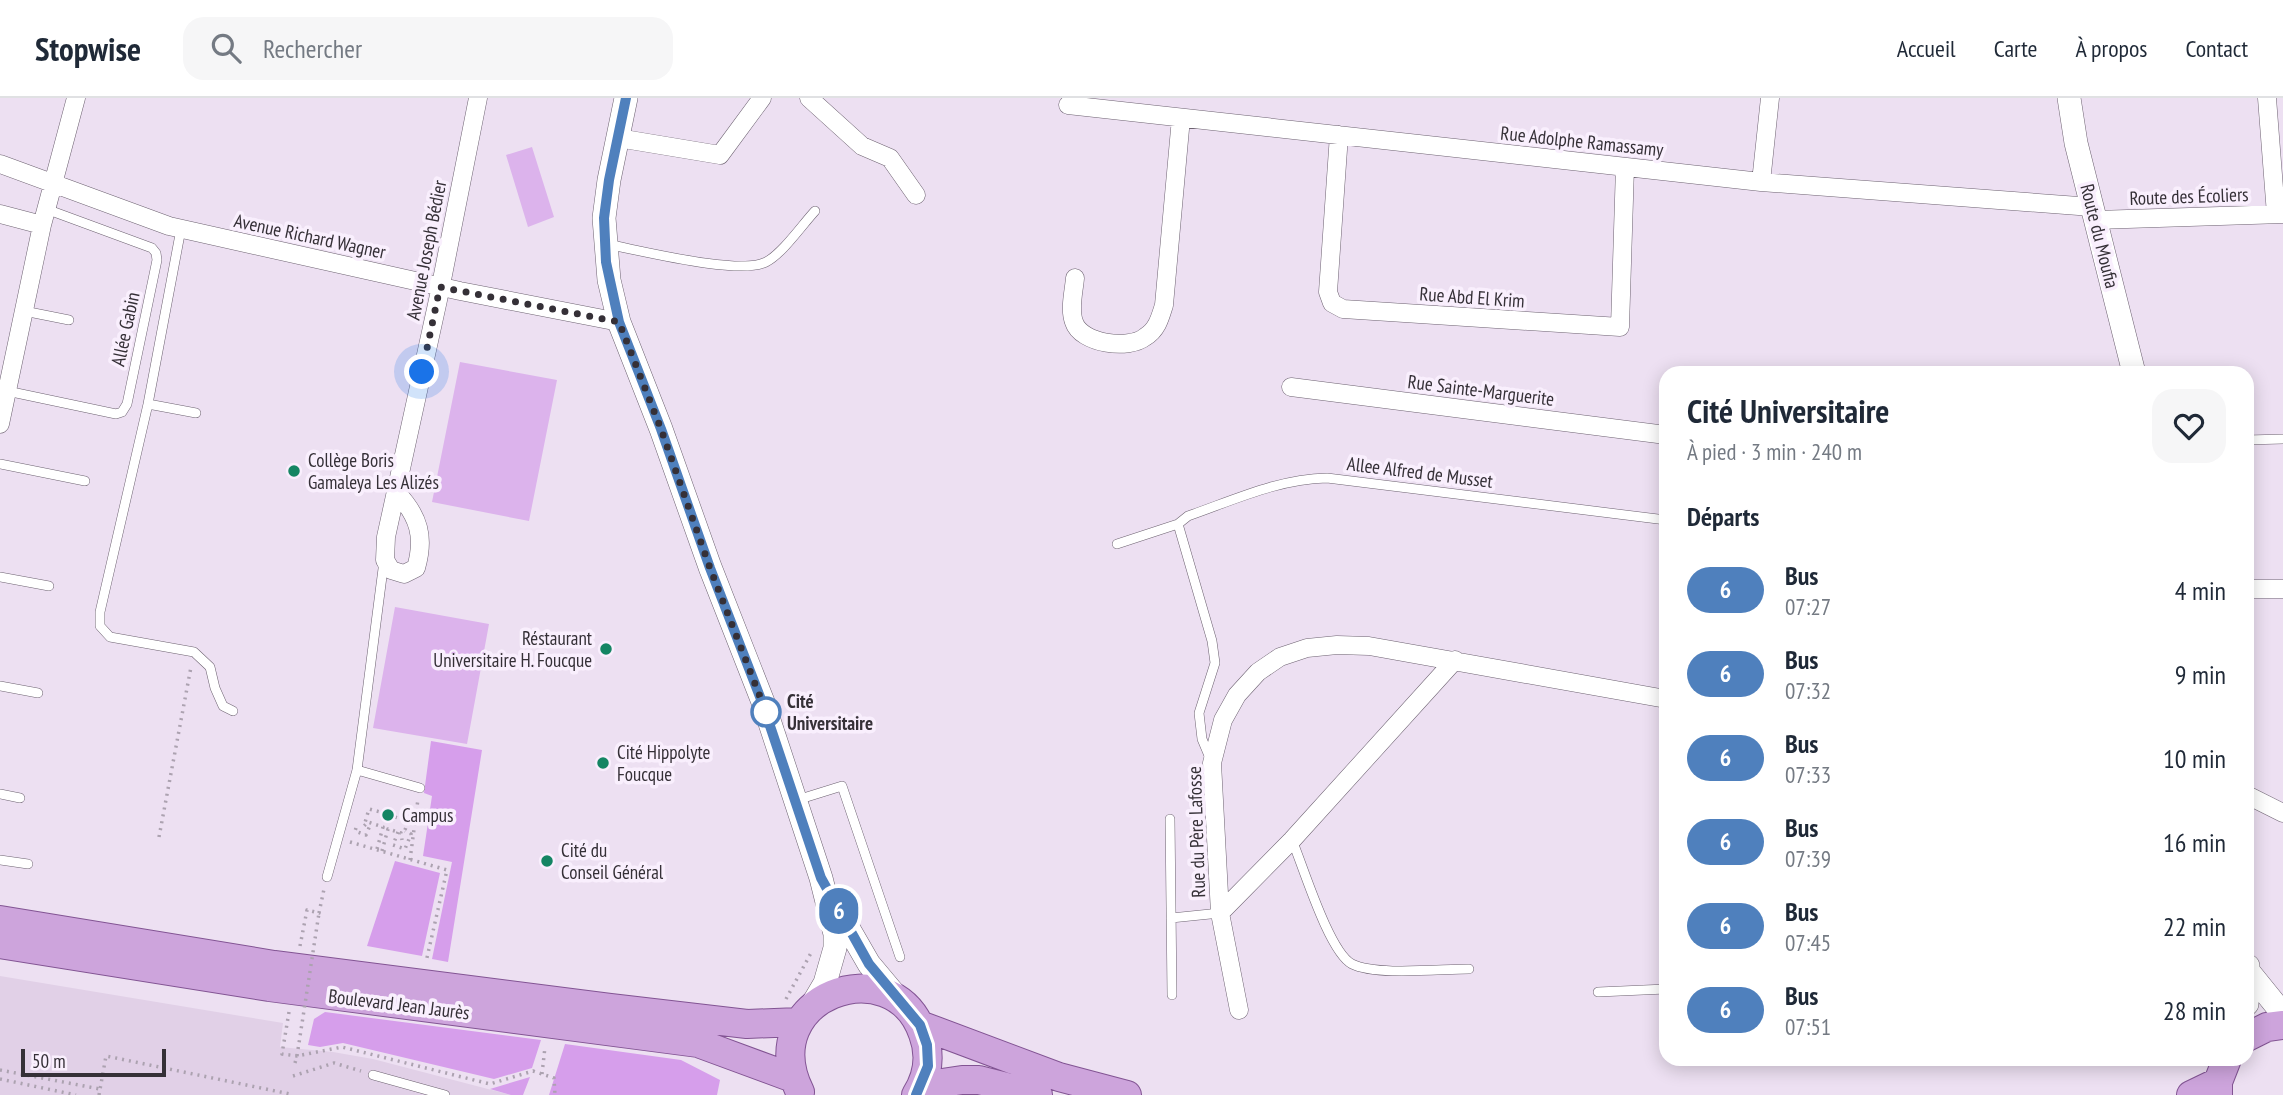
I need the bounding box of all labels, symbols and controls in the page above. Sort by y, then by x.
search box [183,17,673,80]
text: Stopwise [35,27,141,70]
icon: search [207,29,245,67]
text: Rechercher [263,32,362,65]
text: Accueil [1897,33,1956,64]
text: Carte [1994,33,2037,64]
text: À propos [2075,33,2147,64]
text: Contact [2185,33,2248,64]
street label: Rue Adolphe Ramassamy [1499,121,1666,162]
street label: Avenue Joseph Bédier [401,177,451,322]
street label: Route du Moufia [2075,181,2125,291]
street label: Route des Écoliers [2129,182,2249,210]
street label: Avenue Richard Wagner [232,208,389,264]
street label: Rue Abd El Krim [1419,281,1525,313]
street label: Allée Gabin [105,290,145,368]
your location [404,354,439,389]
street label: Rue Sainte-Marguerite [1406,369,1556,411]
text: Cité Universitaire [1687,389,1889,432]
button: heart [2152,389,2226,463]
text: À pied · 3 min · 240 m [1687,437,1862,466]
place label: Collège Boris Gamaleya Les Alizés [308,448,439,494]
street label: Allee Alfred de Musset [1346,451,1495,493]
marker: Collège Boris Gamaleya Les Alizés [286,463,302,479]
text: Départs [1687,500,1759,533]
text: Bus [1785,559,1818,592]
text: 6 [1720,574,1731,605]
text: 4 min [2175,574,2226,607]
text: 07:27 [1785,592,1831,621]
place label: Réstaurant Universitaire H. Foucque [433,626,593,672]
marker: Réstaurant Universitaire H. Foucque [598,641,614,657]
text: Bus [1785,643,1818,676]
text: 6 [1720,658,1731,689]
text: 9 min [2175,658,2226,691]
text: 07:32 [1785,676,1831,705]
place label: Cité Universitaire [787,689,873,735]
marker: Cité Universitaire [751,697,781,727]
text: Bus [1785,727,1818,760]
place label: Cité Hippolyte Foucque [617,740,710,786]
text: 6 [1720,742,1731,773]
text: 10 min [2163,742,2226,775]
marker: Cité Hippolyte Foucque [595,755,611,771]
text: 07:33 [1785,760,1831,789]
street label: Rue du Père Lafosse [1182,766,1210,898]
place label: Campus [402,803,453,827]
marker: Campus [380,807,396,823]
text: Bus [1785,811,1818,844]
text: 6 [1720,826,1731,857]
text: 16 min [2163,826,2226,859]
place label: Cité du Conseil Général [561,838,664,884]
text: 07:39 [1785,844,1831,873]
marker: Cité du Conseil Général [539,853,555,869]
line badge: 6 [816,888,862,934]
text: 6 [833,895,845,926]
text: Bus [1785,895,1818,928]
text: 6 [1720,910,1731,941]
text: 22 min [2163,910,2226,943]
text: 07:45 [1785,928,1831,957]
text: Bus [1785,979,1818,1012]
street label: Boulevard Jean Jaurès [327,983,471,1025]
text: 6 [1720,994,1731,1025]
text: 28 min [2163,994,2226,1027]
text: 07:51 [1785,1012,1831,1041]
scale bar [21,1046,166,1078]
text: 50 m [32,1049,66,1073]

